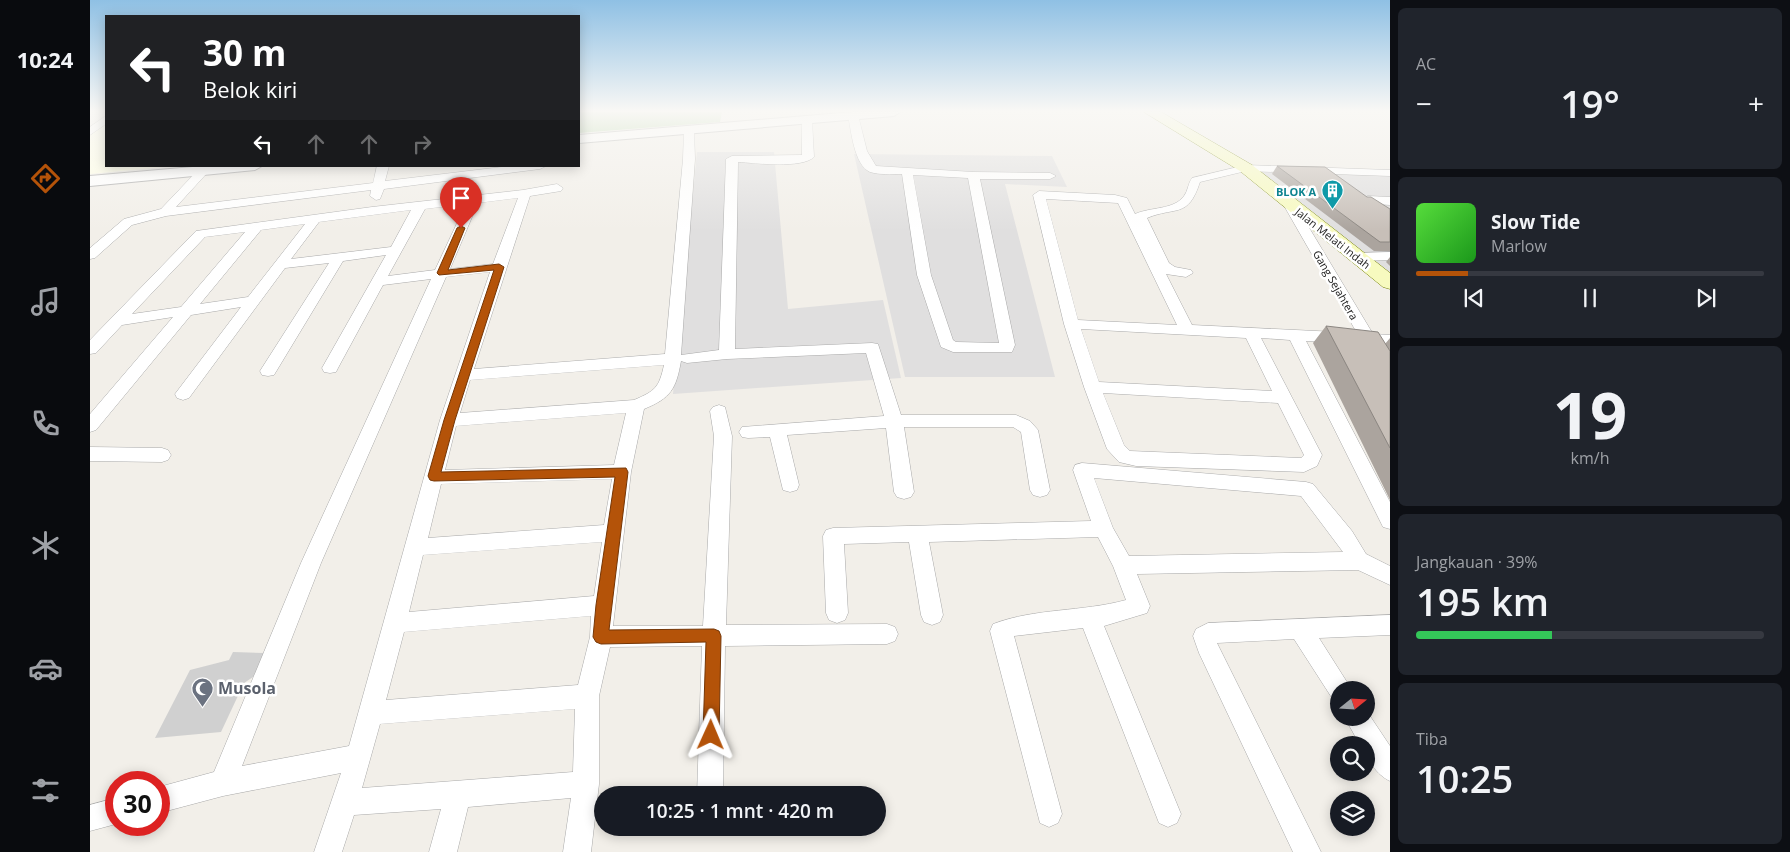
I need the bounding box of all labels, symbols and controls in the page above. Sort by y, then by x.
text: 30 m [203,29,286,76]
icon: left [120,35,185,100]
text: 10:24 [17,44,73,74]
text: AC [1416,53,1436,75]
text: Belok kiri [203,74,297,104]
text: 19° [1560,77,1620,129]
text: − [1416,84,1432,122]
text: + [1748,84,1764,122]
icon: left [249,130,277,158]
icon: ahead [302,130,330,158]
icon: ahead [355,130,383,158]
icon: right [408,130,436,158]
icon: directions [28,161,63,196]
pin [440,177,482,228]
building icon: BLOK A [1320,179,1344,210]
icon: arrive [447,184,475,212]
place label: BLOK A [1276,184,1316,199]
street label: Jalan Melati Indah [1292,203,1374,272]
text: Slow Tide [1491,209,1580,235]
text: Marlow [1491,235,1547,257]
street label: Gang Sejahtera [1310,247,1362,323]
icon: music [28,284,63,319]
icon: previous [1460,284,1488,312]
icon: pause [1576,284,1604,312]
icon: next [1692,284,1720,312]
text: 19 [1553,370,1627,458]
icon: phone [28,406,63,441]
text: km/h [1571,447,1609,469]
icon: climate [28,528,63,563]
text: Jangkauan · 39% [1416,551,1538,573]
text: 195 km [1416,575,1549,627]
icon: car [28,651,63,686]
mosque icon: Musola [190,676,214,707]
place label: Musola [218,677,276,699]
north arrow [1330,681,1375,726]
map controls [1330,681,1375,836]
position arrow [684,708,736,760]
text: Tiba [1416,728,1448,750]
button: search [1330,736,1375,781]
text: 10:25 [1416,752,1513,804]
speed limit sign: 30 [105,771,170,836]
icon: filters [28,773,63,808]
button: layers [1330,791,1375,836]
text: 10:25 · 1 mnt · 420 m [646,798,834,824]

